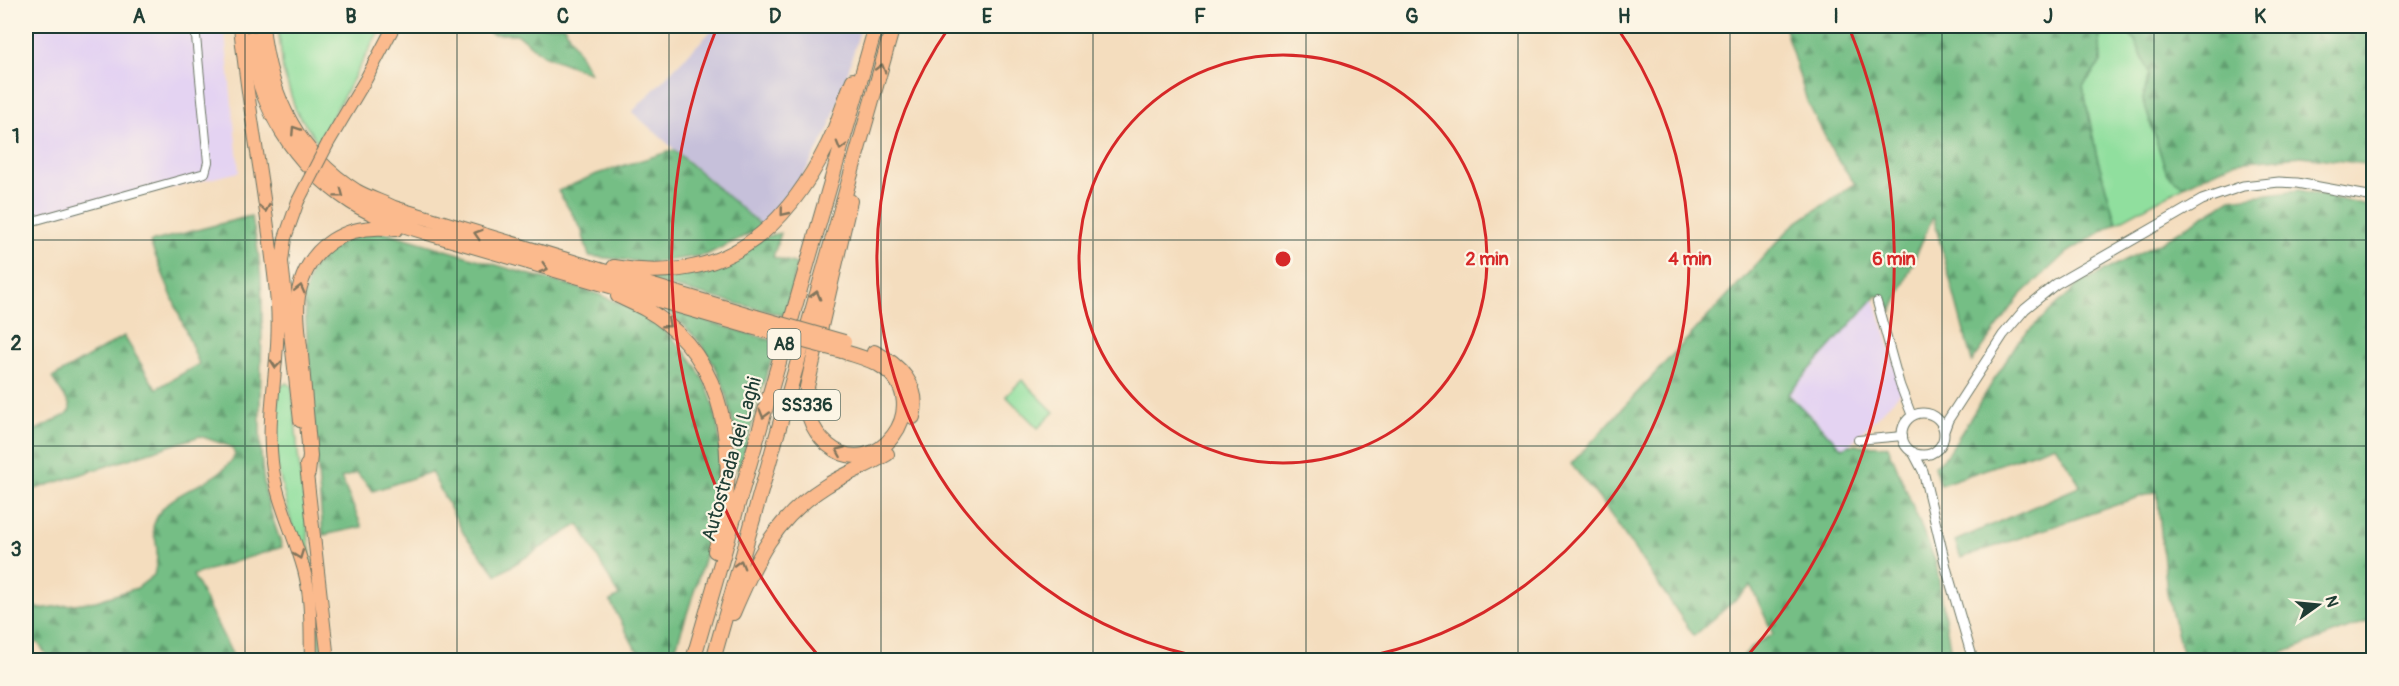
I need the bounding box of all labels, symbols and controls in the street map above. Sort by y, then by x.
text: A [133,4,146,29]
text: B [345,4,357,29]
text: C [557,4,569,29]
text: D [769,4,782,29]
text: E [982,4,993,29]
text: F [1194,4,1206,29]
text: G [1405,4,1419,29]
text: H [1618,4,1631,29]
text: I [1833,4,1839,29]
text: J [2043,4,2053,29]
text: K [2254,4,2266,29]
one-way arrow [874,63,886,74]
text: 1 [12,124,20,149]
one-way arrow [291,126,303,136]
one-way arrow [836,141,849,151]
one-way arrow [333,186,344,197]
one-way arrow [259,203,271,213]
one-way arrow [780,205,791,216]
one-way arrow [473,228,484,241]
text: 2 min [1465,248,1509,271]
text: 4 min [1668,248,1712,271]
text: 6 min [1872,248,1916,271]
centre of rings [1273,249,1293,269]
one-way arrow [538,261,549,273]
one-way arrow [293,284,306,294]
one-way arrow [809,290,821,301]
one-way arrow [660,317,671,328]
road number: A8 [768,329,800,359]
text: 2 [10,331,22,356]
one-way arrow [270,360,283,369]
street label: Autostrada dei Laghi [696,374,767,544]
road number: SS336 [774,390,840,420]
one-way arrow [759,408,771,419]
one-way arrow [836,446,847,458]
text: 3 [10,537,22,562]
one-way arrow [291,549,304,559]
one-way arrow [733,559,745,570]
north arrow [2288,575,2348,635]
text: N [2320,594,2343,609]

